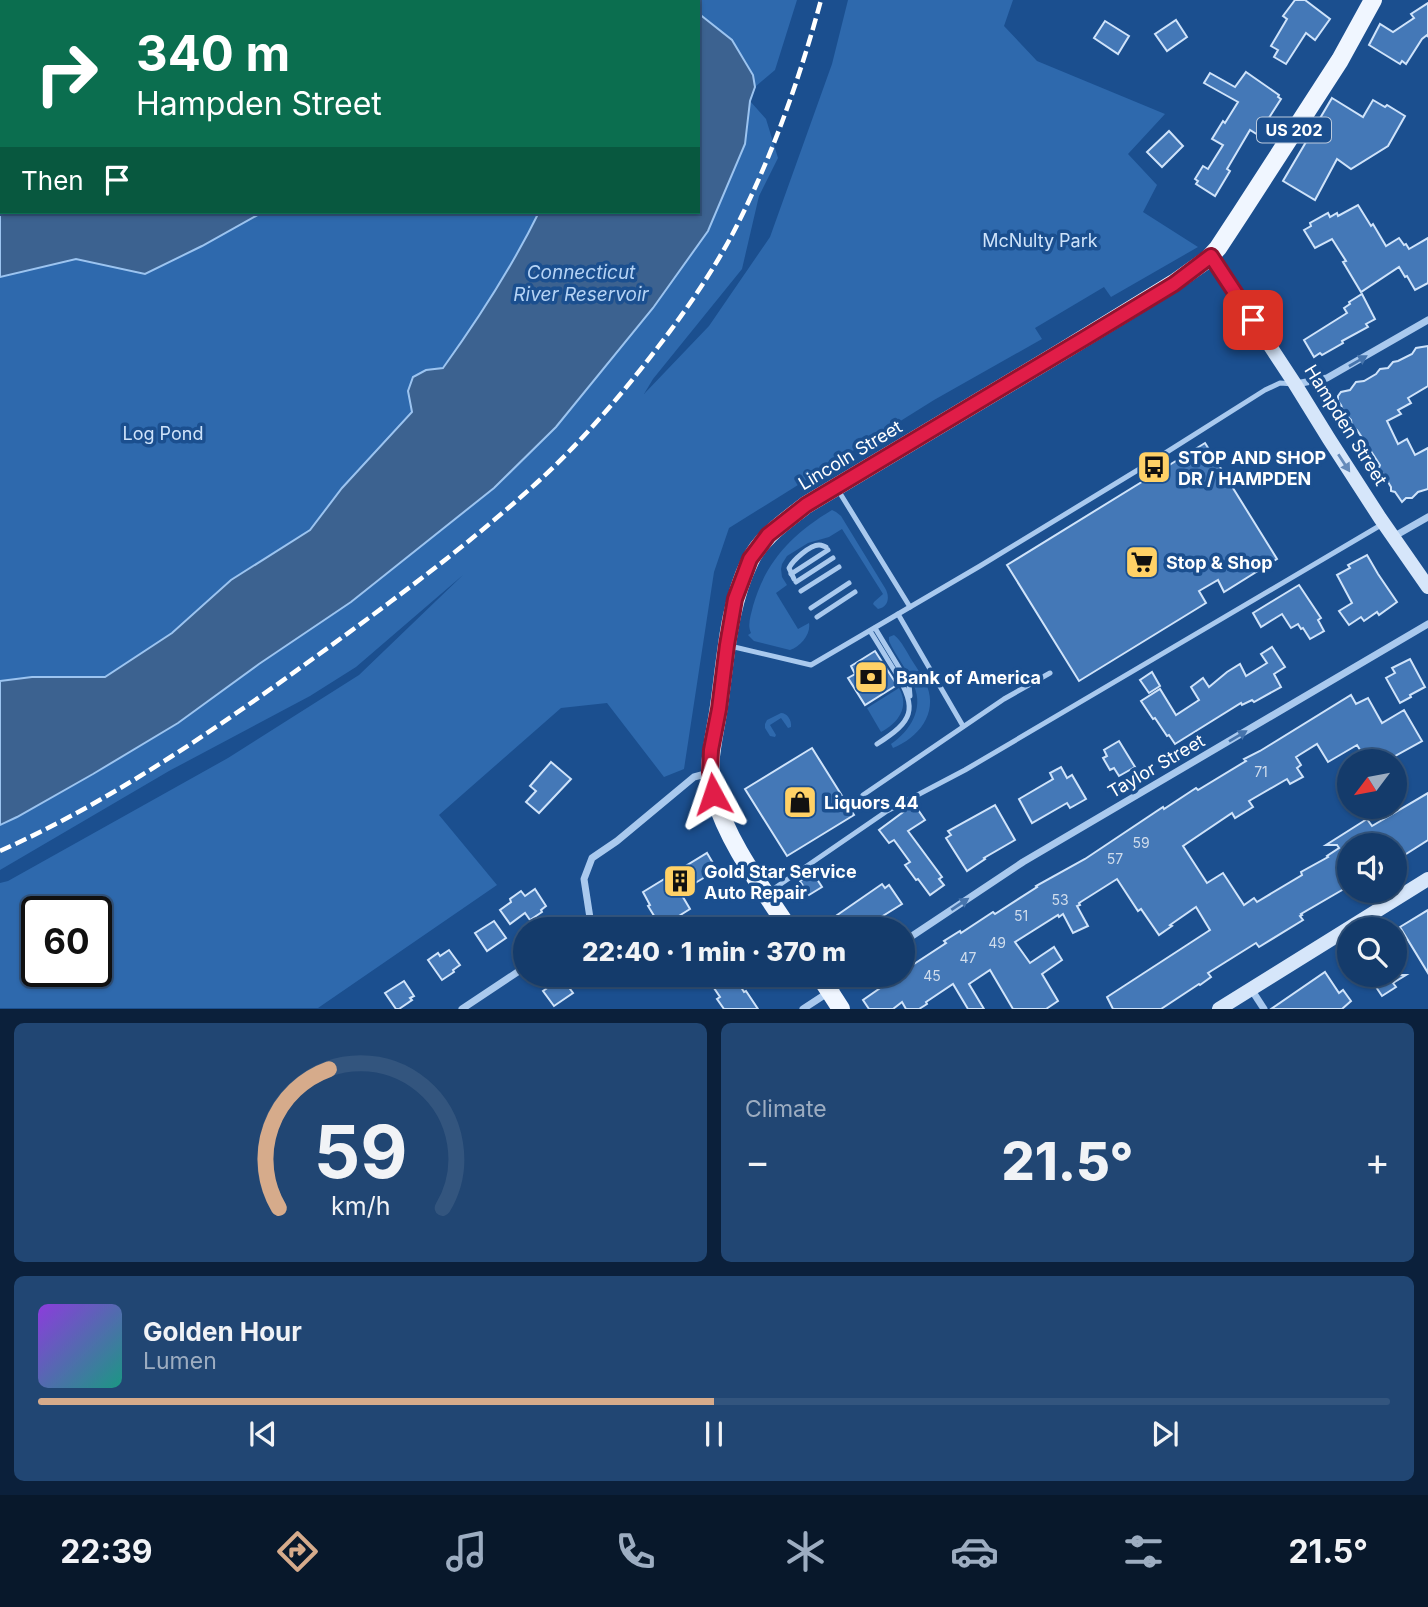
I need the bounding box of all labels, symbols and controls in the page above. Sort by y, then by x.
text: 340 m [136,24,290,83]
icon: right [21,28,112,119]
text: Hampden Street [136,84,382,123]
road number: US 202 [1257,118,1331,142]
icon: arrive [98,161,136,199]
text: Then [21,165,84,196]
park label: McNulty Park [982,230,1098,251]
water label: Connecticut River Reservoir [513,261,650,306]
pin [1223,290,1283,350]
icon: arrive [1234,301,1272,339]
one-way arrow [1348,355,1368,367]
street label: Hampden Street [1300,361,1392,489]
street label: Lincoln Street [794,416,906,494]
park label: Log Pond [123,423,203,444]
place label: STOP AND SHOP DR / HAMPDEN [1178,447,1326,489]
bus stop icon: STOP AND SHOP DR / HAMPDEN [1135,448,1173,486]
one-way arrow [1337,453,1350,472]
supermarket icon: Stop & Shop [1123,543,1161,581]
place label: Stop & Shop [1166,552,1273,573]
bank icon: Bank of America [852,658,890,696]
place label: Bank of America [896,667,1041,688]
street label: Taylor Street [1104,730,1208,802]
one-way arrow [1229,730,1248,742]
north arrow [1337,749,1407,819]
map controls [1337,749,1407,987]
position arrow [676,757,750,831]
house number: 71 [1254,763,1268,780]
shop icon: Liquors 44 [781,783,819,821]
place label: Liquors 44 [824,792,919,813]
button: sound [1337,833,1407,903]
house number: 59 [1132,834,1150,851]
house number: 57 [1107,850,1123,867]
place label: Gold Star Service Auto Repair [704,861,857,903]
building icon: Gold Star Service Auto Repair [661,862,699,900]
house number: 53 [1051,891,1069,908]
speed limit sign: 60 [21,896,112,987]
one-way arrow [950,898,970,911]
house number: 51 [1014,907,1028,924]
button: search [1337,917,1407,987]
house number: 49 [988,934,1006,951]
text: 22:40 · 1 min · 370 m [582,936,846,967]
house number: 47 [960,949,977,966]
house number: 45 [923,967,941,984]
text: Climate [745,1095,827,1123]
text: 59 [314,1108,407,1197]
text: 21.5° [1002,1130,1133,1193]
text: − [745,1138,770,1184]
text: + [1365,1138,1390,1184]
text: km/h [331,1191,390,1221]
text: Golden Hour [143,1316,302,1347]
text: Lumen [143,1347,217,1375]
icon: previous [244,1415,282,1453]
icon: pause [695,1415,733,1453]
icon: next [1146,1415,1184,1453]
icon: directions [273,1527,322,1576]
icon: music [442,1527,491,1576]
icon: phone [611,1527,660,1576]
icon: climate [781,1527,830,1576]
icon: car [950,1527,999,1576]
icon: filters [1119,1527,1168,1576]
text: 22:39 [60,1532,153,1571]
text: 21.5° [1288,1532,1368,1571]

